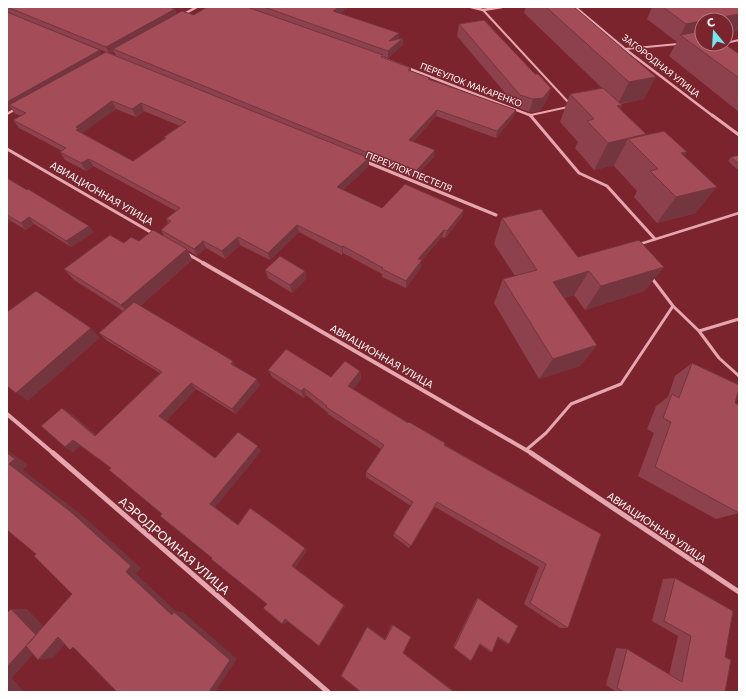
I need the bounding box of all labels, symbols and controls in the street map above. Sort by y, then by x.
north arrow [694,12,734,52]
text: С [705,15,717,29]
street label: ЗАГОРОДНАЯ УЛИЦА [620,32,703,99]
street label: ПЕРЕУЛОК МАКАРЕНКО [419,60,524,109]
street label: ПЕРЕУЛОК ПЕСТЕЛЯ [364,149,454,194]
street label: АВИАЦИОННАЯ УЛИЦА [48,159,156,228]
street label: АВИАЦИОННАЯ УЛИЦА [328,322,436,391]
street label: АВИАЦИОННАЯ УЛИЦА [605,489,709,565]
street label: АЭРОДРОМНАЯ УЛИЦА [117,493,233,597]

